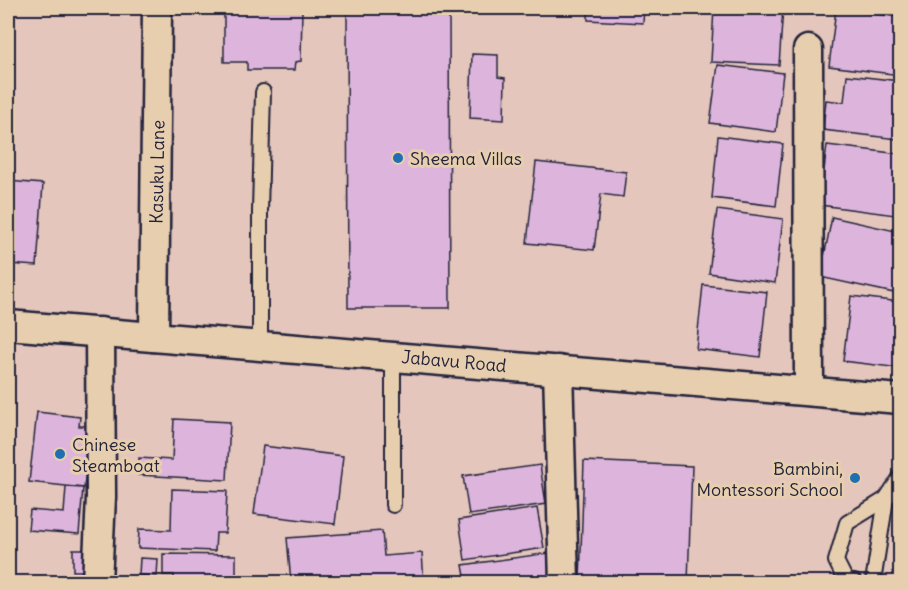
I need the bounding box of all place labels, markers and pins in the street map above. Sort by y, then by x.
place label: Sheema Villas [410,147,522,170]
marker: Sheema Villas [391,151,405,165]
place label: Chinese Steamboat [72,433,160,477]
marker: Chinese Steamboat [53,447,67,461]
place label: Bambini, Montessori School [697,457,843,501]
marker: Bambini, Montessori School [848,471,862,485]

